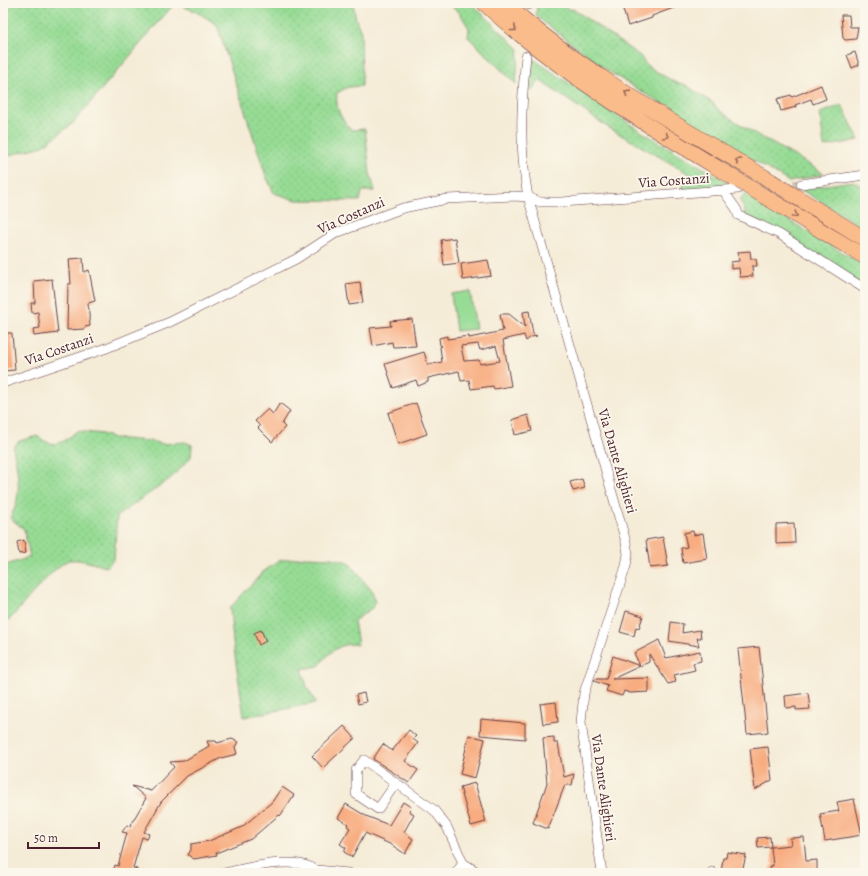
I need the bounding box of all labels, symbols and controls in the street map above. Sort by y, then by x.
one-way arrow [509,24,516,31]
one-way arrow [624,90,631,98]
one-way arrow [662,131,669,138]
one-way arrow [735,159,742,166]
street label: Via Costanzi [637,169,710,193]
street label: Via Costanzi [314,192,388,239]
one-way arrow [791,210,798,217]
street label: Via Costanzi [21,329,96,370]
street label: Via Dante Alighieri [593,406,642,516]
street label: Via Dante Alighieri [586,732,620,843]
scale bar [28,824,99,850]
text: 50 m [34,830,58,846]

